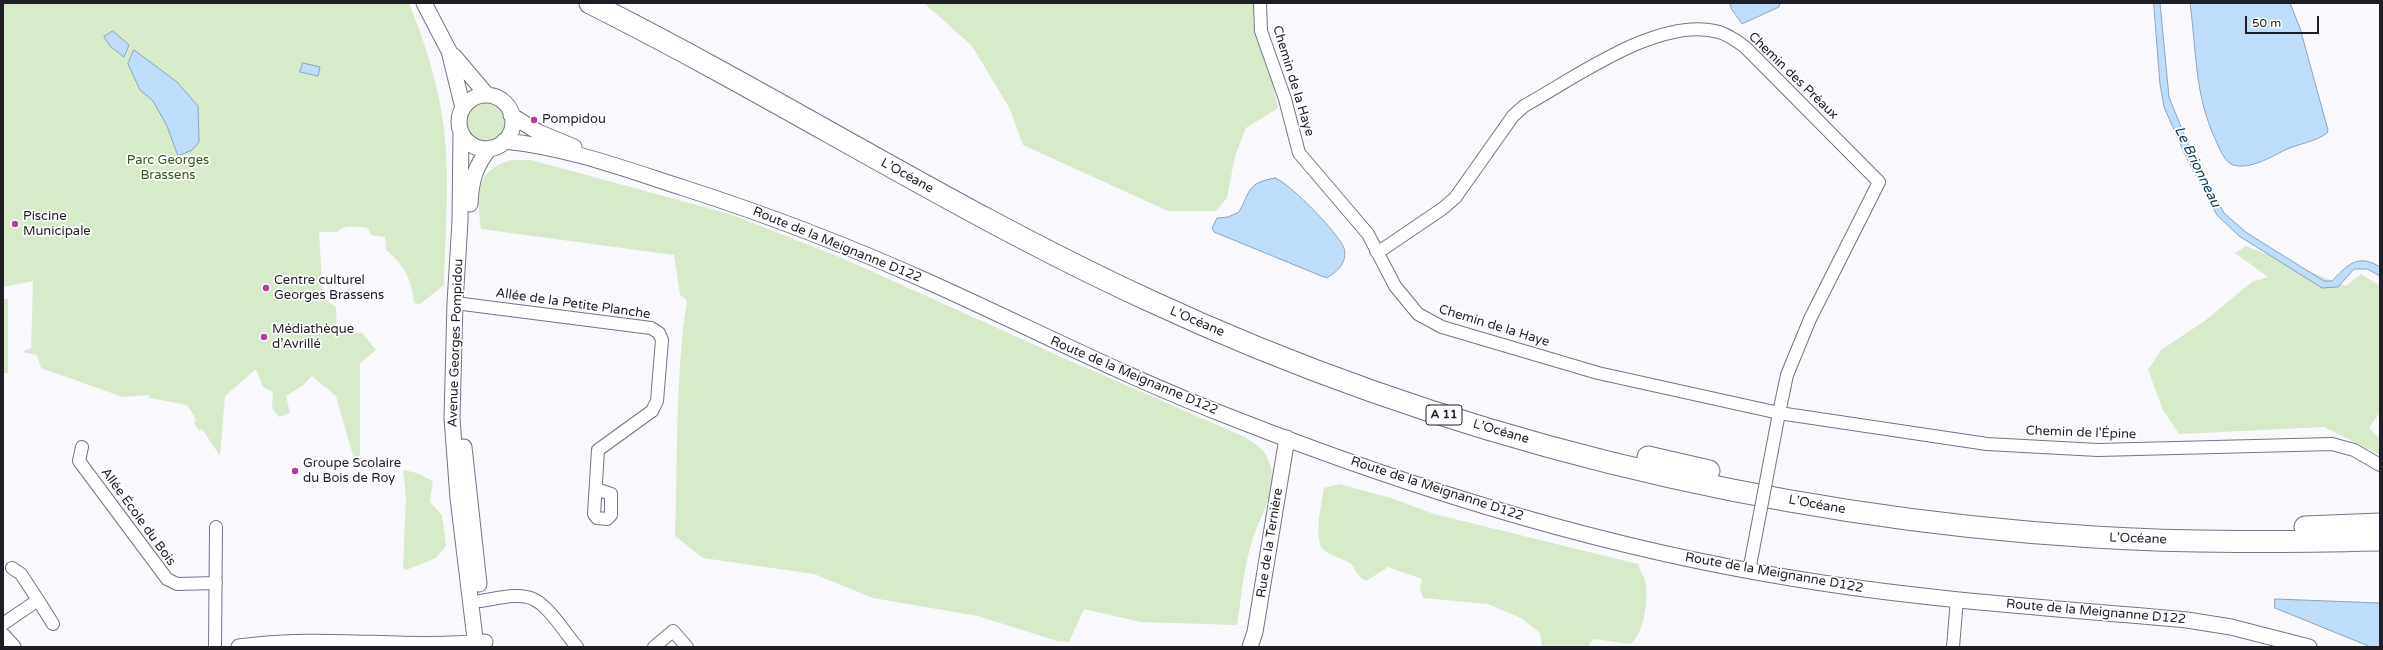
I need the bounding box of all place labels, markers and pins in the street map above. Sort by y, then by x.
place label: Pompidou [542,112,606,128]
marker: Pompidou [529,115,539,125]
place label: Piscine Municipale [23,209,91,240]
marker: Piscine Municipale [10,219,20,229]
place label: Centre culturel Georges Brassens [274,273,384,304]
marker: Centre culturel Georges Brassens [261,283,271,293]
place label: Médiathèque d’Avrillé [272,322,354,353]
marker: Médiathèque d’Avrillé [259,332,269,342]
place label: Groupe Scolaire du Bois de Roy [303,456,401,487]
marker: Groupe Scolaire du Bois de Roy [290,466,300,476]

